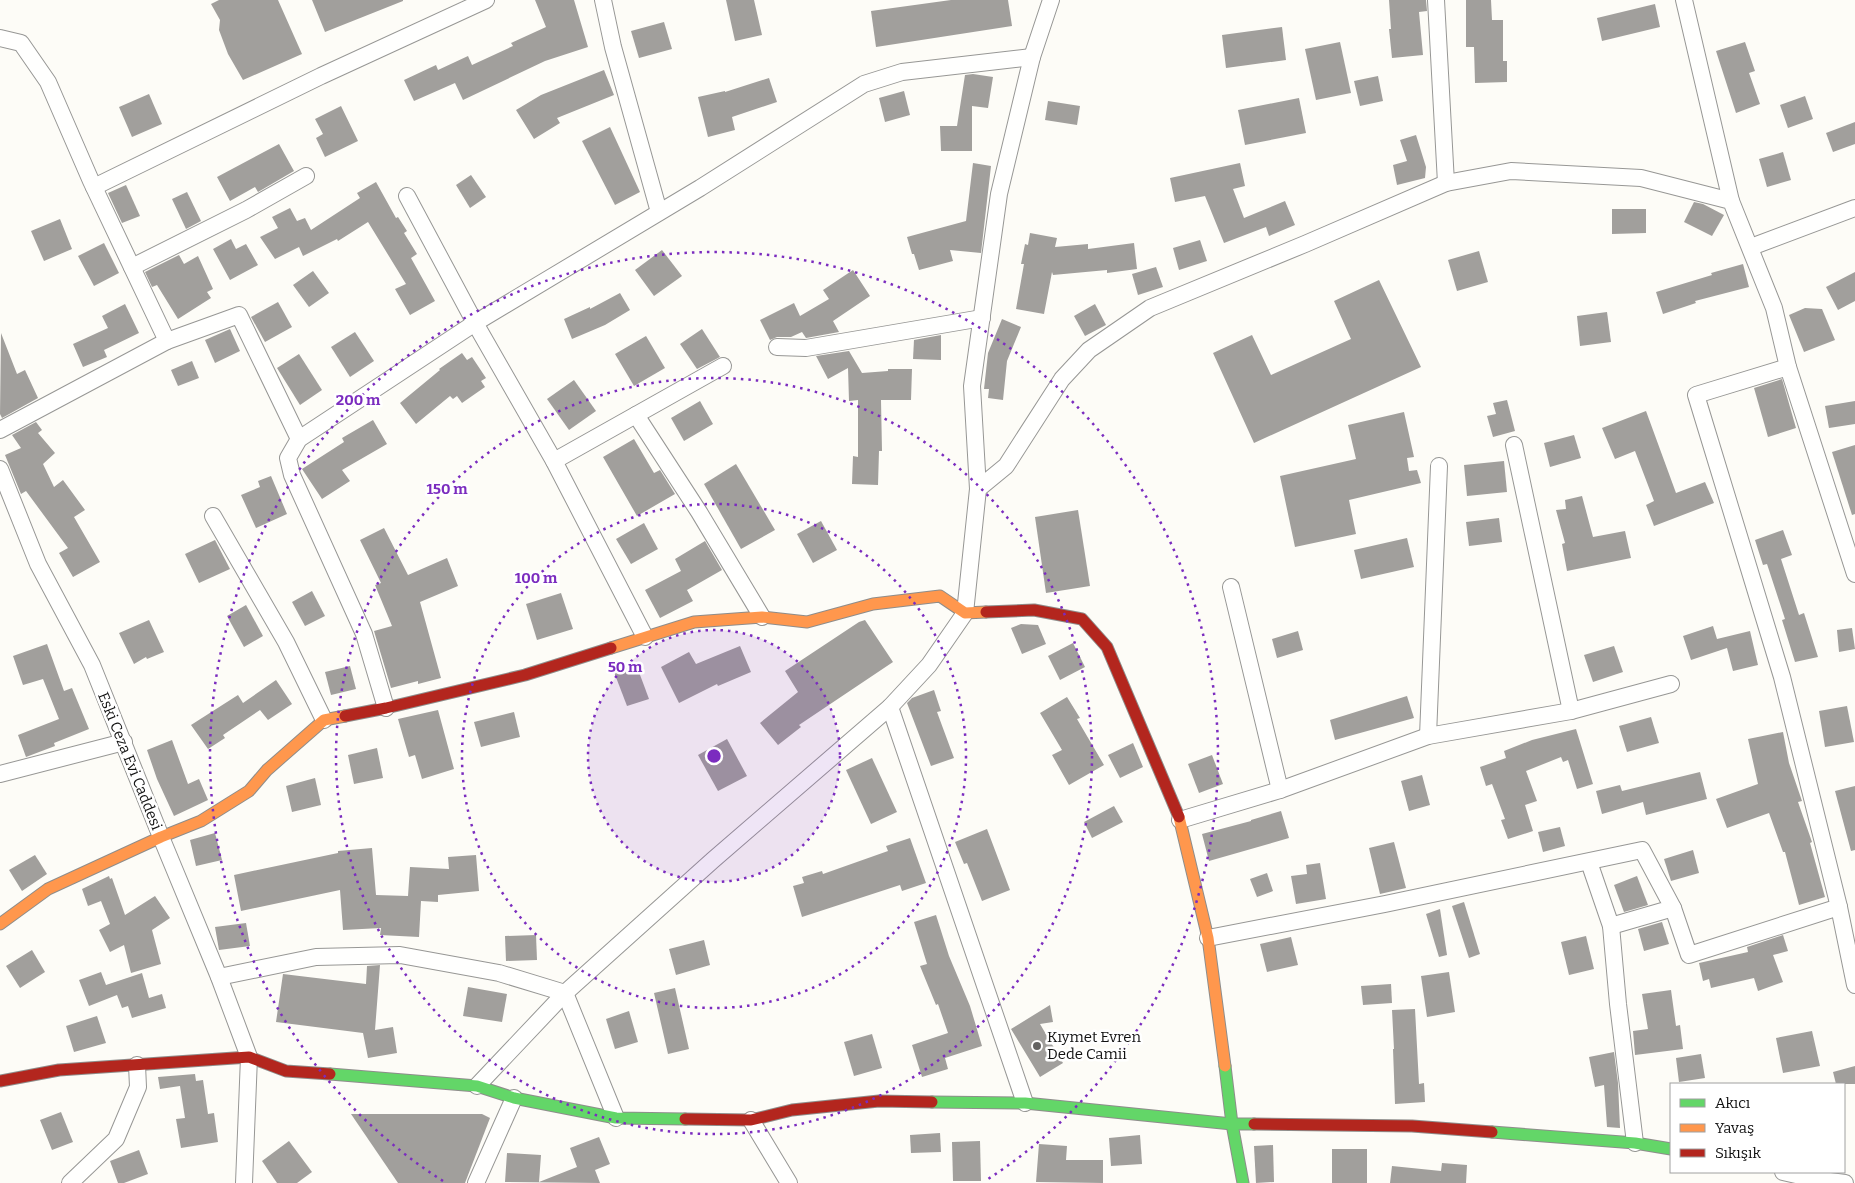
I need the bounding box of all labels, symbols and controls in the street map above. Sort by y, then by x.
text: 200 m [336,391,381,409]
text: 150 m [426,480,468,498]
text: 100 m [515,569,558,587]
text: 50 m [608,658,643,676]
street label: Eski Ceza Evi Caddesi [94,689,166,833]
centre of rings [705,747,723,765]
place label: Kıymet Evren Dede Camii [1047,1028,1141,1063]
marker: Kıymet Evren Dede Camii [1031,1040,1043,1052]
legend [1670,1083,1845,1173]
text: Akıcı [1715,1094,1751,1112]
text: Yavaş [1715,1119,1754,1137]
text: Sıkışık [1715,1144,1762,1162]

